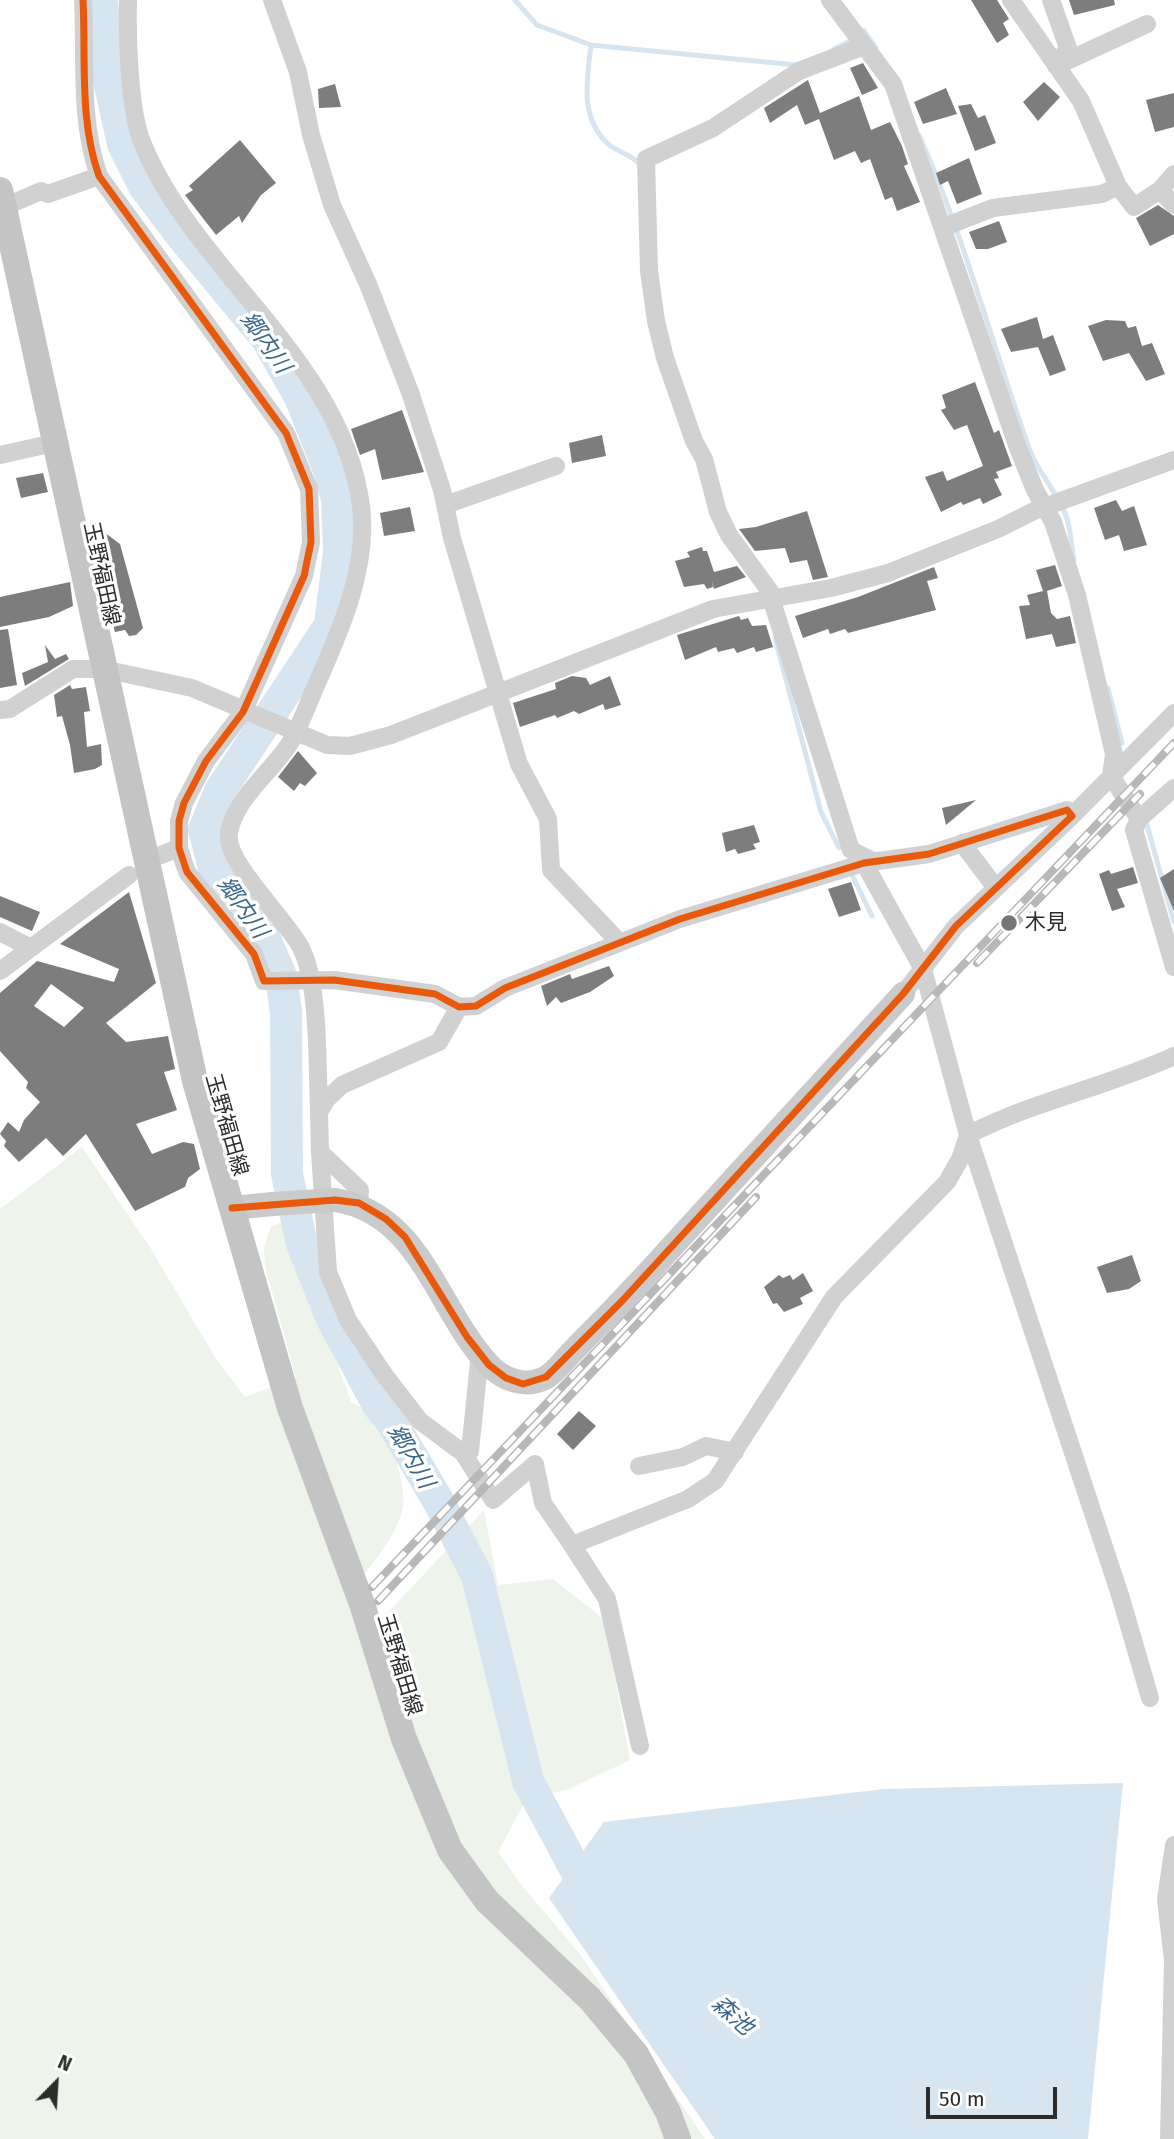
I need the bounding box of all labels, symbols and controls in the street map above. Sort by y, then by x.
water label: 郷内川 [234,307,296,379]
street label: 玉野福田線 [78,520,124,628]
water label: 郷内川 [211,872,273,944]
place label: 木見 [1025,910,1067,936]
marker: 木見 [999,913,1019,933]
street label: 玉野福田線 [199,1071,253,1179]
water label: 郷内川 [381,1420,439,1494]
street label: 玉野福田線 [372,1611,426,1719]
water label: 森池 [706,1990,758,2042]
north arrow [21,2048,91,2118]
text: N [54,2050,75,2076]
scale bar [929,2072,1060,2116]
text: 50 m [939,2086,985,2112]

